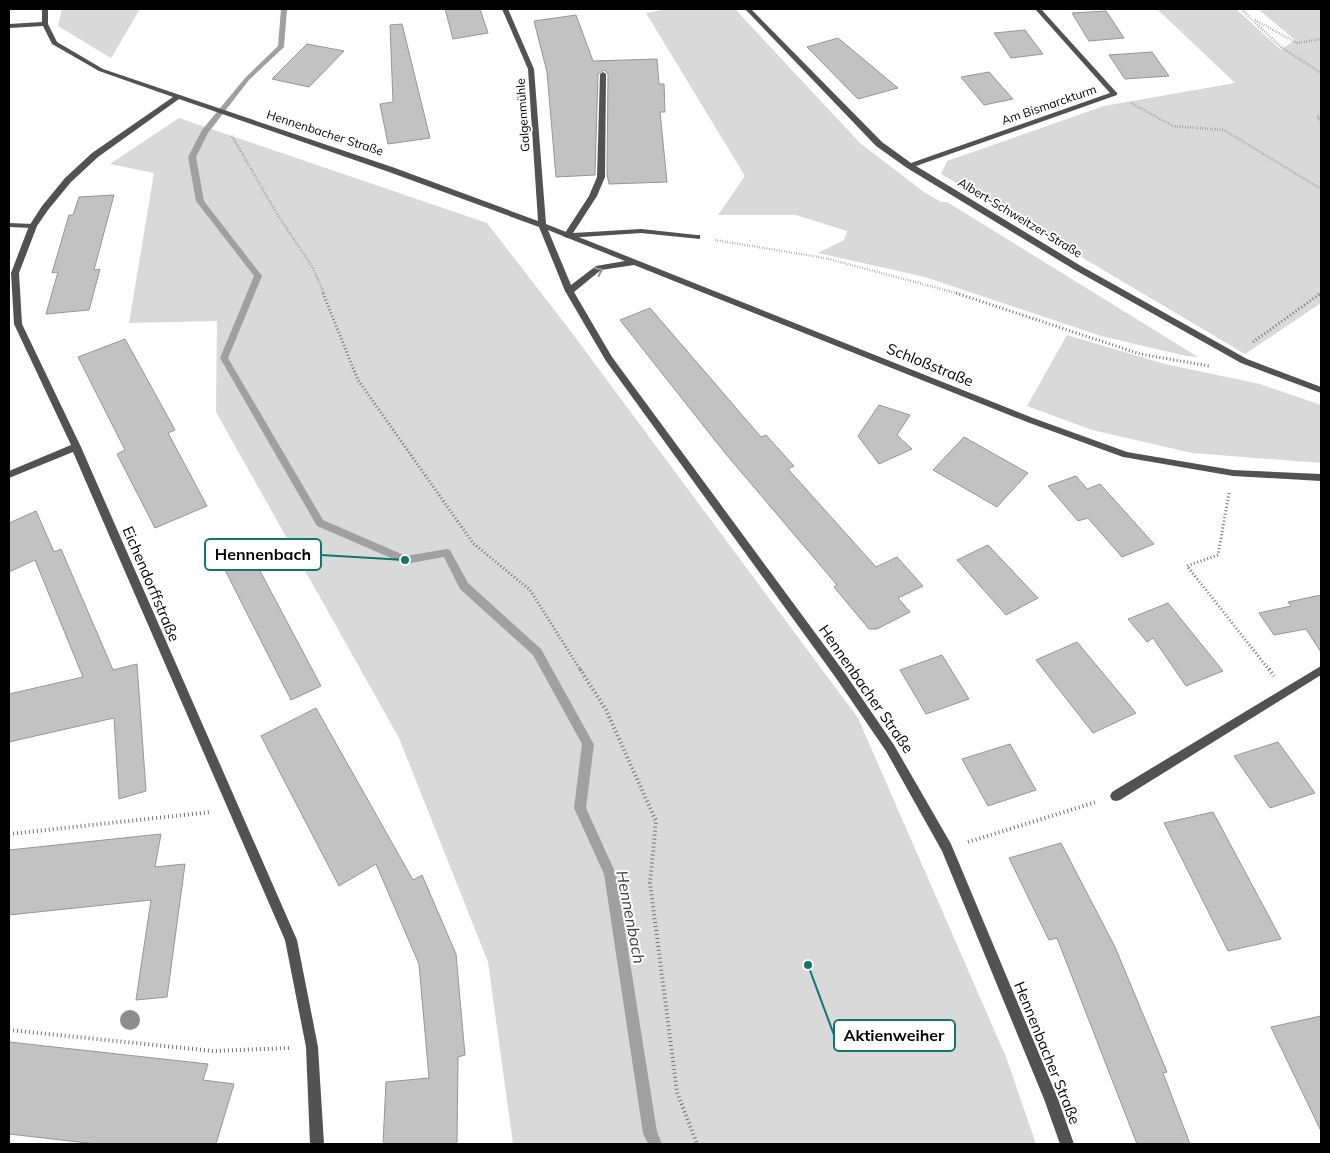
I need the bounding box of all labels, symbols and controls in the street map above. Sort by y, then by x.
street label: Galgenmühle [512,78,533,152]
street label: Am Bismarckturm [999,81,1098,128]
street label: Hennenbacher Straße [265,107,386,159]
street label: Albert-Schweitzer-Straße [955,175,1085,261]
one-way arrow [594,266,603,277]
street label: Schloßstraße [884,339,976,391]
street label: Eichendorffstraße [119,523,184,644]
callout: Hennenbach [205,539,321,570]
text: Hennenbach [215,544,311,564]
street label: Hennenbacher Straße [815,621,918,757]
water label: Hennenbach [612,869,650,965]
street label: Hennenbacher Straße [1010,979,1085,1127]
callout: Aktienweiher [834,1020,955,1051]
text: Aktienweiher [844,1025,945,1045]

